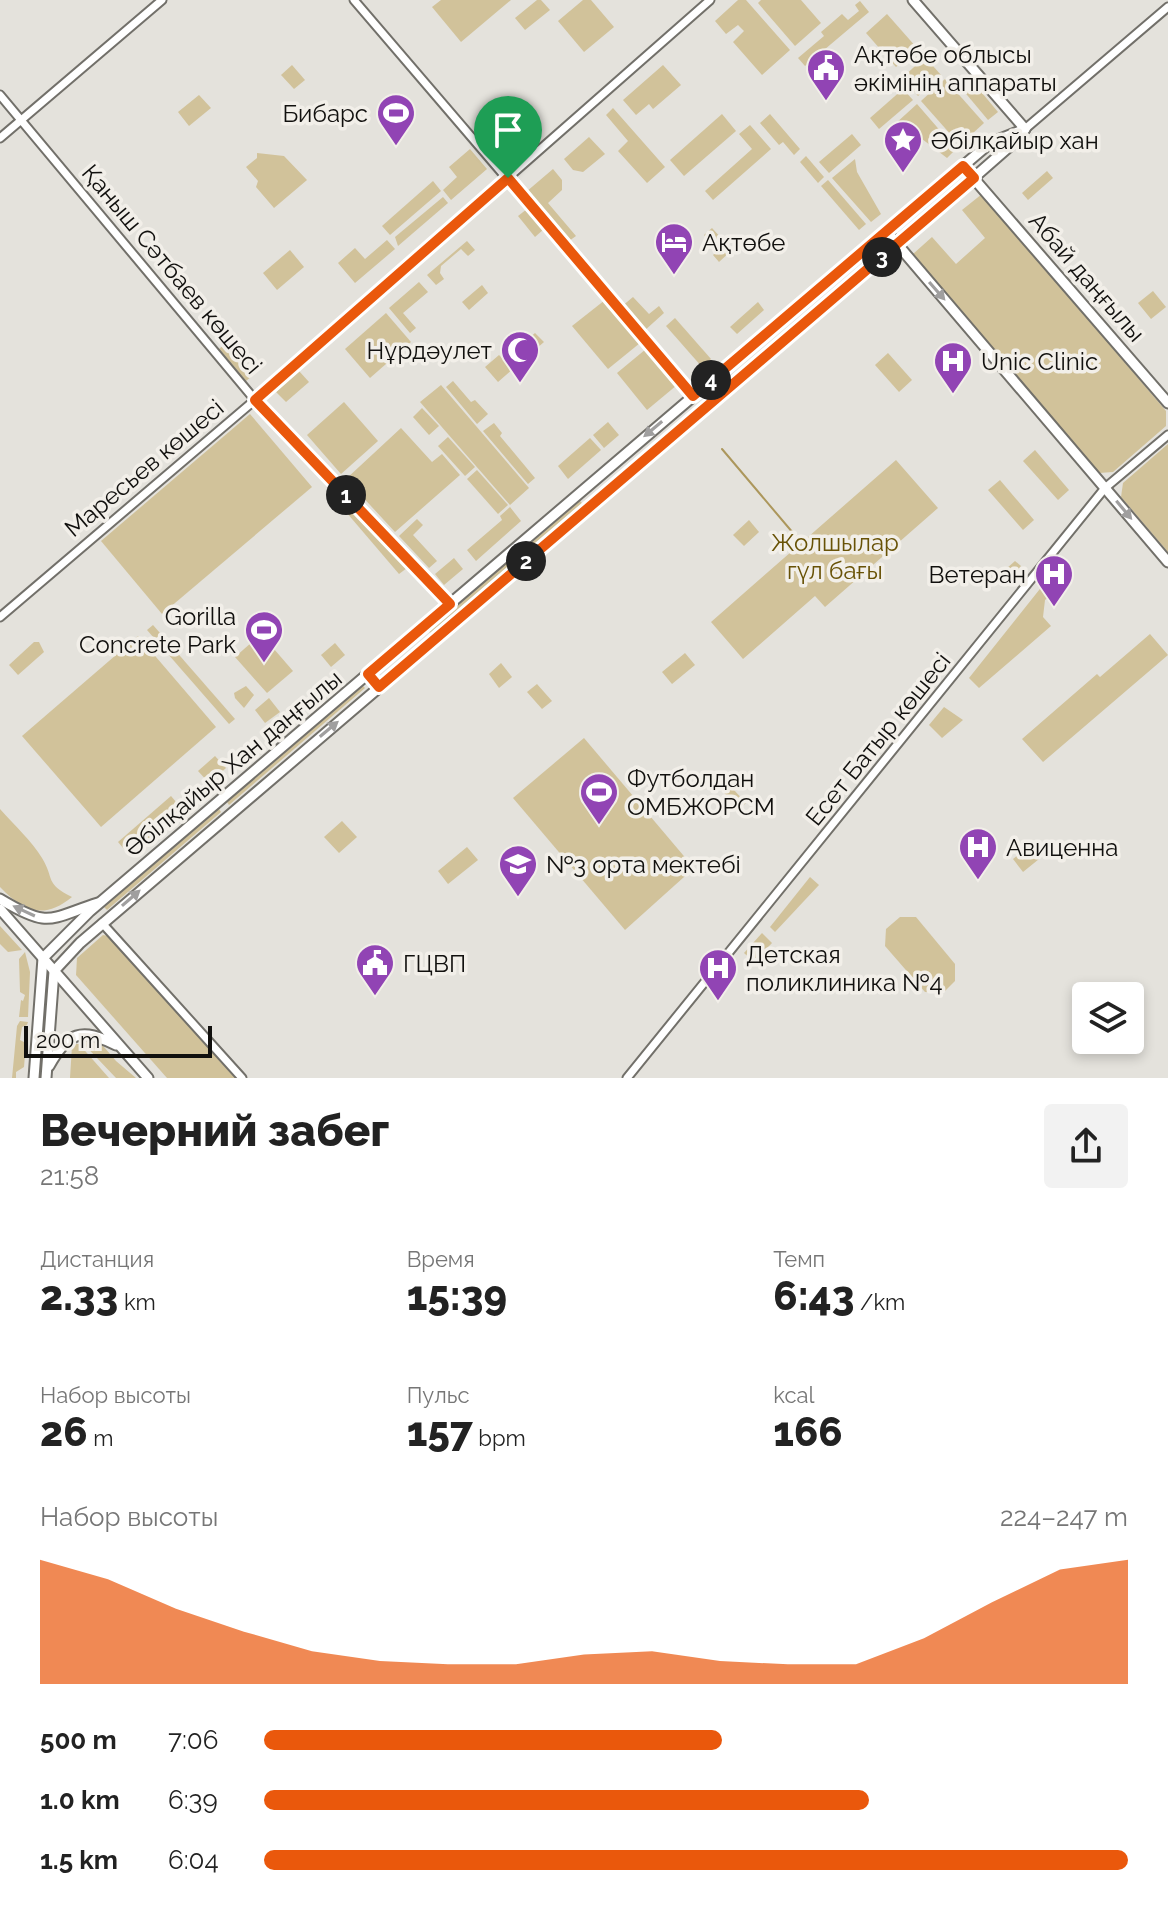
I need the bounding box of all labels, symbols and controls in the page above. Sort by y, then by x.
place label: Ақтөбе облысы әкімінің аппараты [854,40,1057,97]
public building icon: Ақтөбе облысы әкімінің аппараты [805,47,847,102]
sports icon: Бибарс [375,92,417,147]
pin [474,96,542,178]
place label: Бибарс [282,99,368,128]
icon: arrive [486,108,530,152]
place icon: Әбілқайыр хан [882,119,924,174]
place label: Әбілқайыр хан [931,126,1099,155]
street label: Қаныш Сәтбаев көшесі [76,158,268,380]
street label: Абай даңғылы [1023,206,1151,348]
hotel icon: Ақтөбе [653,221,695,276]
place label: Ақтөбе [702,228,785,257]
pin: 3 [862,237,902,277]
text: 3 [876,244,888,270]
one-way arrow [928,280,945,300]
mosque icon: Нұрдәулет [499,329,541,384]
place label: Нұрдәулет [366,336,493,365]
hospital icon: Unic Clinic [932,340,974,395]
place label: Unic Clinic [981,347,1098,376]
pin: 4 [691,360,731,400]
text: 4 [705,367,717,393]
street label: Маресьев көшесі [59,393,229,543]
one-way arrow [644,420,664,437]
pin: 1 [326,475,366,515]
text: 1 [341,482,351,508]
one-way arrow [1115,500,1132,520]
park label: Жолшылар гүл бағы [771,528,899,585]
pin: 2 [506,541,546,581]
text: 2 [520,548,532,574]
hospital icon: Ветеран [1033,553,1075,608]
place label: Ветеран [929,560,1026,589]
place label: Gorilla Concrete Park [79,602,236,659]
sports icon: Gorilla Concrete Park [243,609,285,664]
street label: Есет Батыр көшесі [799,647,957,831]
street label: Әбілқайыр Хан даңғылы [118,664,348,862]
one-way arrow [318,721,338,738]
place label: Футболдан ОМБЖОРСМ [627,764,775,821]
sports icon: Футболдан ОМБЖОРСМ [578,771,620,826]
hospital icon: Авиценна [957,826,999,881]
place label: Авиценна [1006,833,1118,862]
school or university icon: №3 орта мектебі [497,843,539,898]
place label: №3 орта мектебі [546,850,741,879]
one-way arrow [120,890,140,907]
one-way arrow [12,904,35,918]
place label: Детская поликлиника №4 [746,940,943,997]
public building icon: ГЦВП [354,942,396,997]
hospital icon: Детская поликлиника №4 [697,947,739,1002]
place label: ГЦВП [403,949,466,978]
map controls [1072,982,1144,1054]
button: layers [1072,982,1144,1054]
scale bar [24,1022,212,1058]
text: 200 m [36,1027,100,1053]
button: share [1044,1104,1128,1188]
text: Вечерний забег [40,1105,389,1156]
text: 21:58 [40,1161,99,1191]
text: Дистанция [40,1246,154,1272]
text: Время [407,1246,475,1272]
text: Темп [773,1246,825,1272]
text: 2.33 [40,1272,118,1319]
text: 15:39 [407,1272,507,1319]
text: 6:43 [773,1272,855,1319]
text: km [118,1289,156,1315]
text: /km [855,1289,905,1315]
text: Набор высоты [40,1382,191,1408]
text: Пульс [407,1382,470,1408]
text: kcal [773,1382,814,1408]
text: 26 [40,1408,88,1455]
text: 157 [407,1408,473,1455]
text: 166 [773,1408,843,1455]
text: m [88,1425,113,1451]
text: bpm [473,1425,526,1451]
text: Набор высоты [40,1502,218,1532]
text: 224–247 m [1000,1502,1128,1532]
text: 500 m [40,1725,117,1755]
text: 7:06 [168,1725,218,1755]
text: 1.0 km [40,1785,120,1815]
text: 6:39 [168,1785,218,1815]
text: 1.5 km [40,1845,118,1875]
text: 6:04 [168,1845,219,1875]

